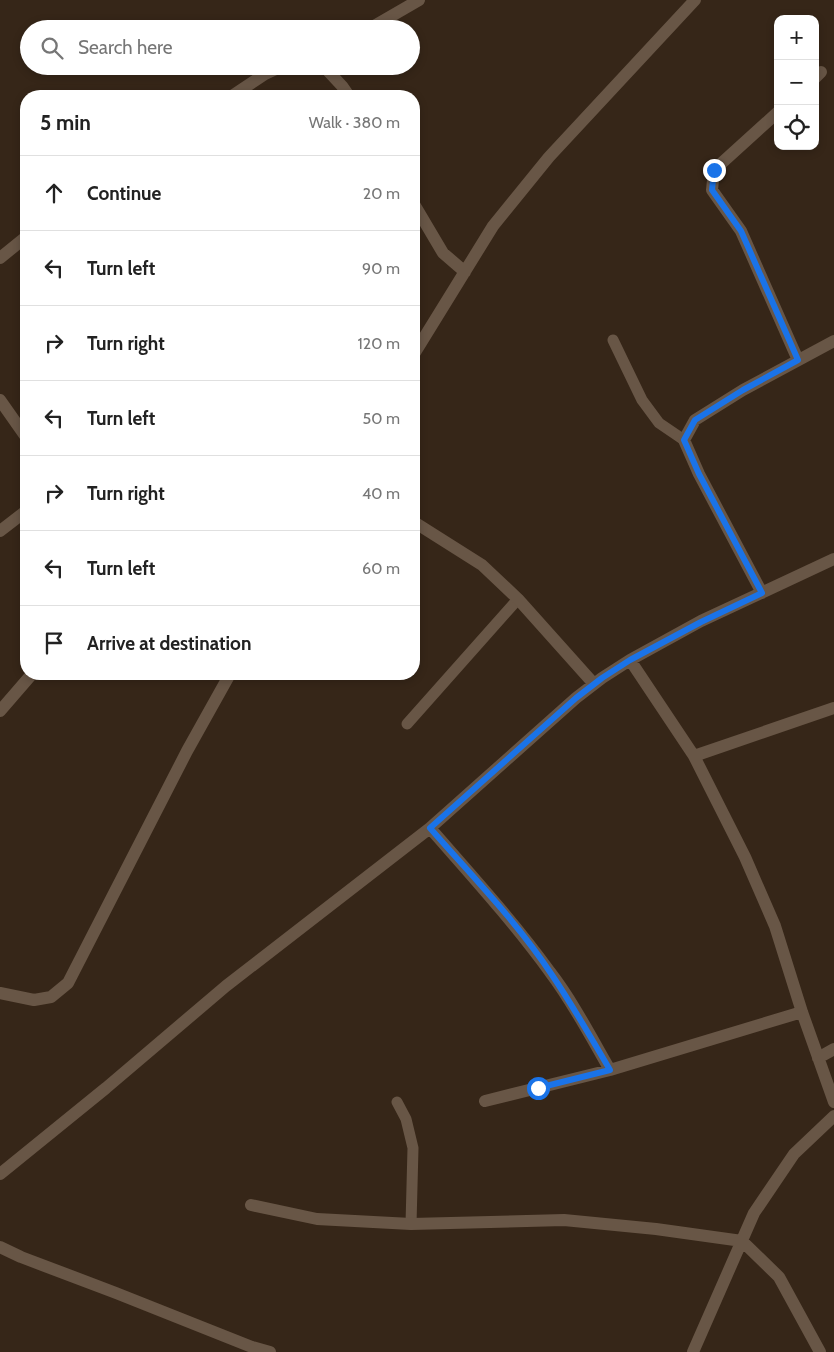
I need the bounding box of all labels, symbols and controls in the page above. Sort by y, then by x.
map controls [774,15,819,150]
button: + [774,15,819,60]
search box [20,20,420,75]
icon: search [38,34,66,62]
text: Search here [78,36,172,59]
button: − [774,60,819,105]
button: locate [774,105,819,150]
text: 5 min [40,110,91,135]
text: Walk · 380 m [309,113,400,132]
route end [703,159,726,182]
icon: ahead [40,179,68,207]
text: Continue [87,182,161,205]
text: 20 m [363,184,400,203]
icon: left [40,254,68,282]
text: Turn left [87,257,155,280]
text: 90 m [362,259,400,278]
icon: right [40,329,68,357]
text: Turn right [87,332,165,355]
text: 120 m [358,334,400,353]
icon: left [40,404,68,432]
text: Turn left [87,407,155,430]
text: 50 m [363,409,400,428]
icon: right [40,479,68,507]
text: Turn right [87,482,165,505]
text: 40 m [362,484,400,503]
icon: left [40,554,68,582]
text: Turn left [87,557,155,580]
text: 60 m [362,559,400,578]
icon: arrive [40,629,68,657]
text: Arrive at destination [87,632,251,655]
route start [527,1077,550,1100]

